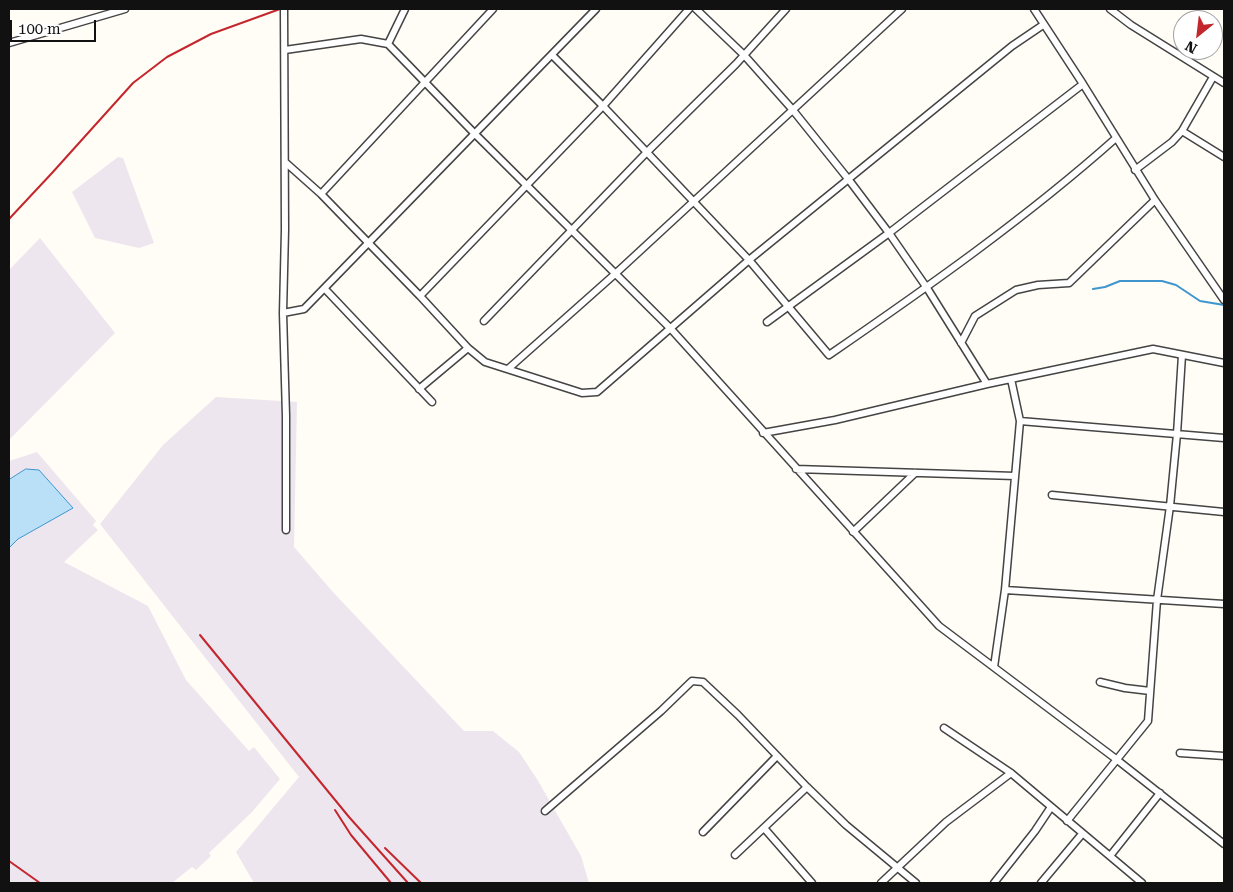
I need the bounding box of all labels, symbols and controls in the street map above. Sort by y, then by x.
scale bar [12,10,99,42]
north arrow [1173,10,1223,60]
text: 100 m [18,20,61,38]
text: N [1183,38,1200,57]

